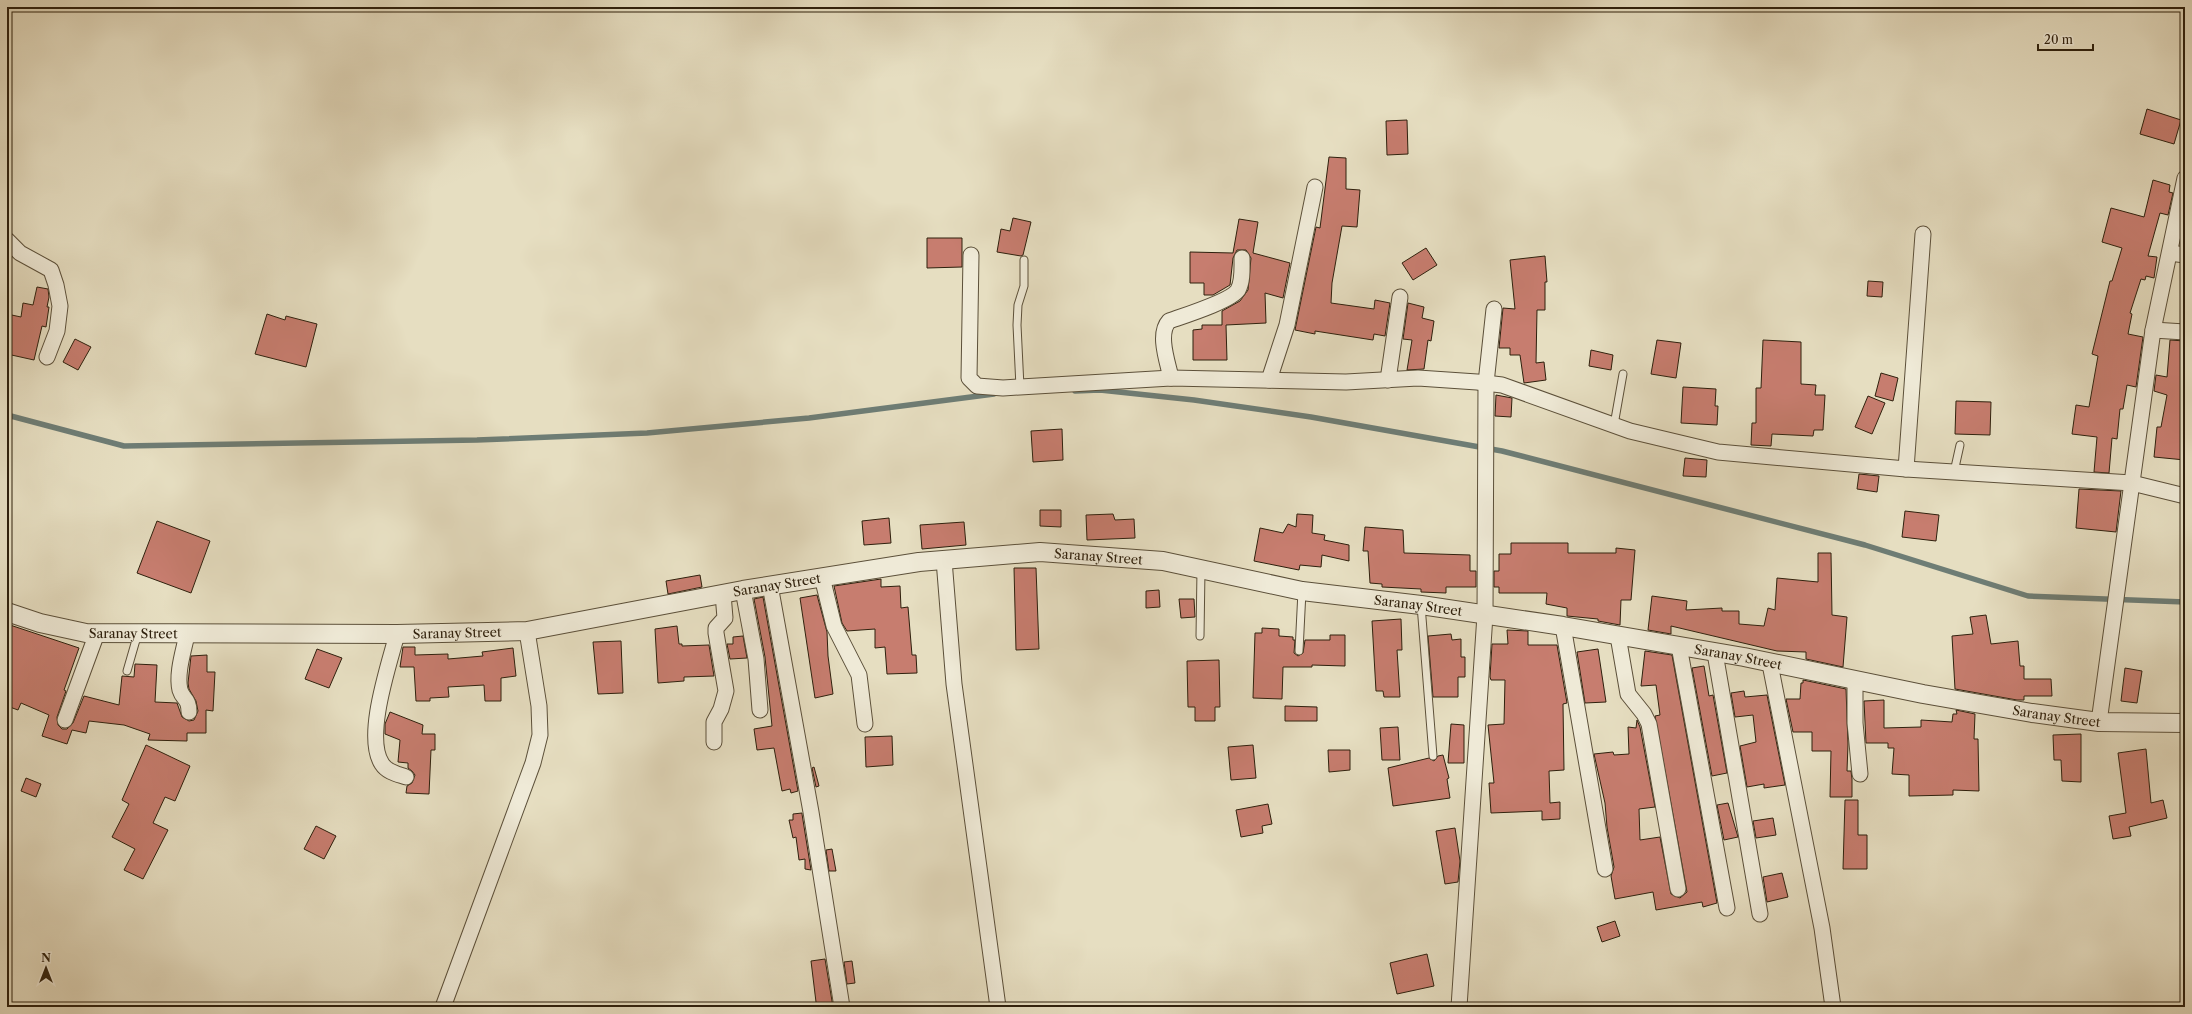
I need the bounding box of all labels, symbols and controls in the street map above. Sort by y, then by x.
scale bar [2038,26,2093,52]
text: 20 m [2044,32,2073,47]
street label: Saranay Street [1054,545,1144,568]
street label: Saranay Street [732,570,822,600]
street label: Saranay Street [1373,592,1464,619]
street label: Saranay Street [413,624,502,642]
street label: Saranay Street [89,625,178,641]
street label: Saranay Street [1693,641,1784,673]
street label: Saranay Street [2011,702,2102,730]
north arrow [26,948,66,988]
text: N [41,951,51,965]

